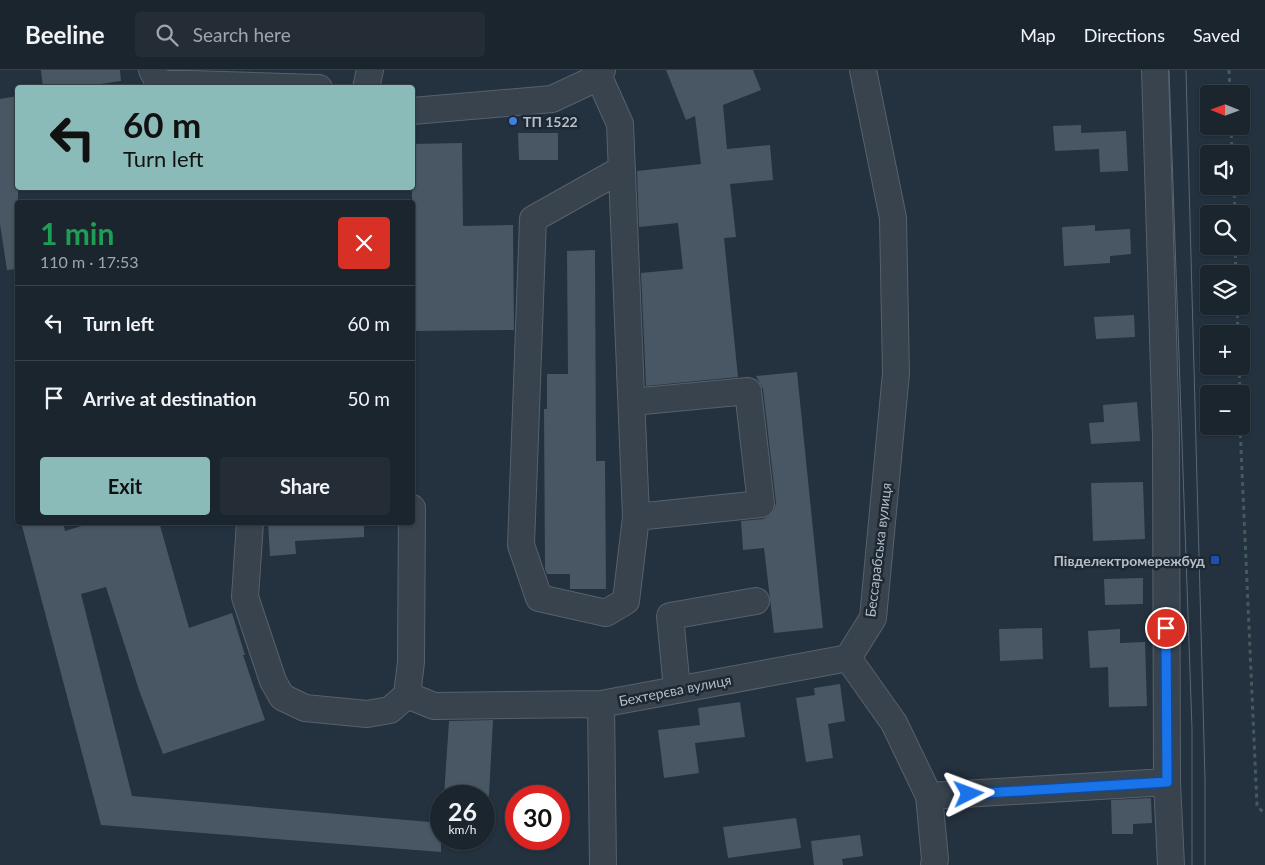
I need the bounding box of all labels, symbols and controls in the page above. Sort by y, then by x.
search box [135,12,485,57]
text: Beeline [25,20,105,49]
icon: search [153,21,181,49]
text: Search here [193,23,291,46]
text: Map [1020,24,1056,46]
text: Directions [1084,24,1165,46]
text: Saved [1193,24,1240,46]
north arrow [1200,85,1250,135]
map controls [1200,85,1250,435]
text: 60 m [123,103,201,145]
icon: left [40,105,105,170]
place label: ТП 1522 [523,113,578,130]
marker: ТП 1522 [507,115,519,127]
text: Turn left [123,145,204,172]
button: sound [1200,145,1250,195]
button: search [1200,205,1250,255]
text: 1 min [40,215,114,251]
button: close [338,217,390,269]
text: 110 m · 17:53 [40,252,139,271]
button: layers [1200,265,1250,315]
icon: left [40,309,68,337]
text: Turn left [83,312,154,335]
text: 60 m [347,312,390,335]
button: + [1200,325,1250,375]
icon: arrive [40,384,68,412]
button: − [1200,385,1250,435]
text: Arrive at destination [83,387,256,410]
text: 50 m [347,387,390,410]
button: Exit [40,457,210,515]
button: Share [220,457,390,515]
street label: Бессарабська вулиця [861,482,895,618]
place label: Півделектромережбуд [1054,552,1205,569]
marker: Півделектромережбуд [1209,554,1221,566]
pin [1145,607,1187,649]
icon: arrive [1152,614,1180,642]
street label: Бехтерєва вулиця [617,671,733,709]
position arrow [942,767,994,819]
speed limit sign: 30 [505,785,570,850]
text: 26 [448,796,477,826]
text: km/h [448,822,477,837]

